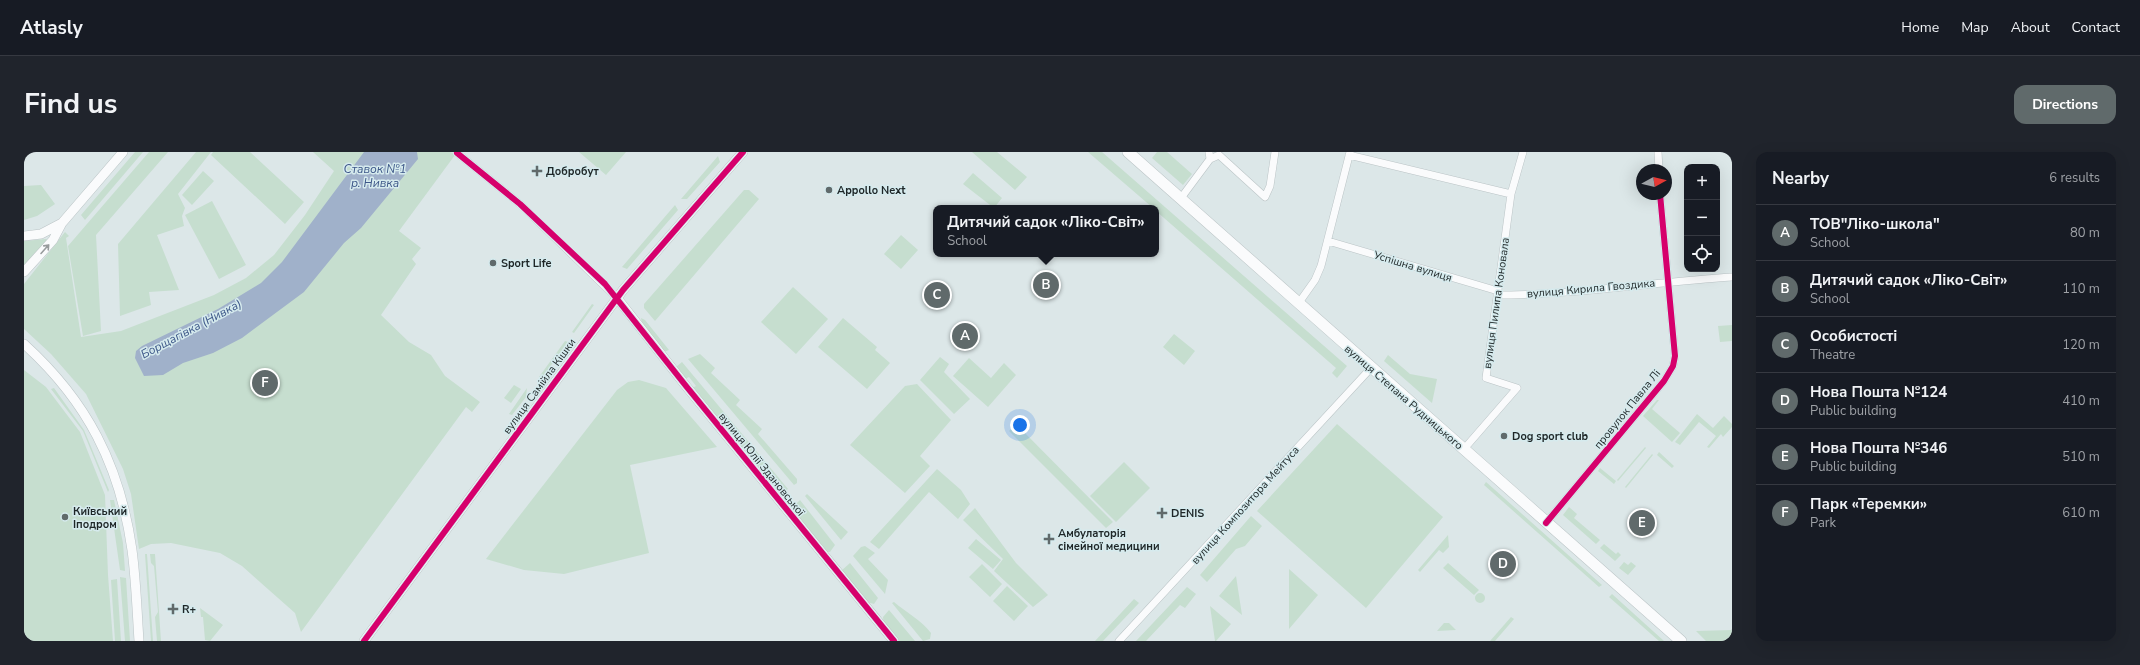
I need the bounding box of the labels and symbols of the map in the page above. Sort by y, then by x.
water label: Ставок №1 р. Нивка [344,161,406,191]
place label: Добробут [546,164,599,179]
north arrow [1636,164,1672,200]
marker: Добробут [531,165,543,177]
place label: Appollo Next [837,183,906,198]
marker: Appollo Next [824,185,834,195]
street label: вулиця Пилипа Коновала [1480,236,1513,370]
one-way arrow [40,244,49,254]
street label: Успішна вулиця [1371,247,1454,286]
place label: Sport Life [501,256,552,271]
marker: Sport Life [488,258,498,268]
pin: B [1033,270,1059,300]
street label: вулиця Кирила Гвоздика [1526,275,1656,302]
pin: C [924,280,950,310]
water label: Борщагівка (Нивка) [138,296,244,362]
pin: A [952,321,978,351]
street label: вулиця Самійла Кішки [500,335,579,437]
street label: вулиця Степана Рудницького [1341,342,1466,453]
street label: провулок Павла Лі [1591,367,1664,452]
pin: F [252,368,278,398]
street label: вулиця Юлії Здановської [715,409,808,519]
your location [1010,415,1030,435]
place label: Dog sport club [1512,429,1589,444]
marker: Dog sport club [1499,431,1509,441]
street label: вулиця Композитора Мейтуса [1188,443,1303,568]
place label: Київський Іподром [73,504,127,532]
place label: DENIS [1171,506,1204,521]
marker: DENIS [1156,507,1168,519]
pin: E [1629,508,1655,538]
marker: Київський Іподром [60,512,70,522]
place label: Амбулаторія сімейної медицини [1058,526,1160,554]
marker: Амбулаторія сімейної медицини [1043,533,1055,545]
pin: D [1490,549,1516,579]
place label: R+ [182,602,196,617]
marker: R+ [167,603,179,615]

